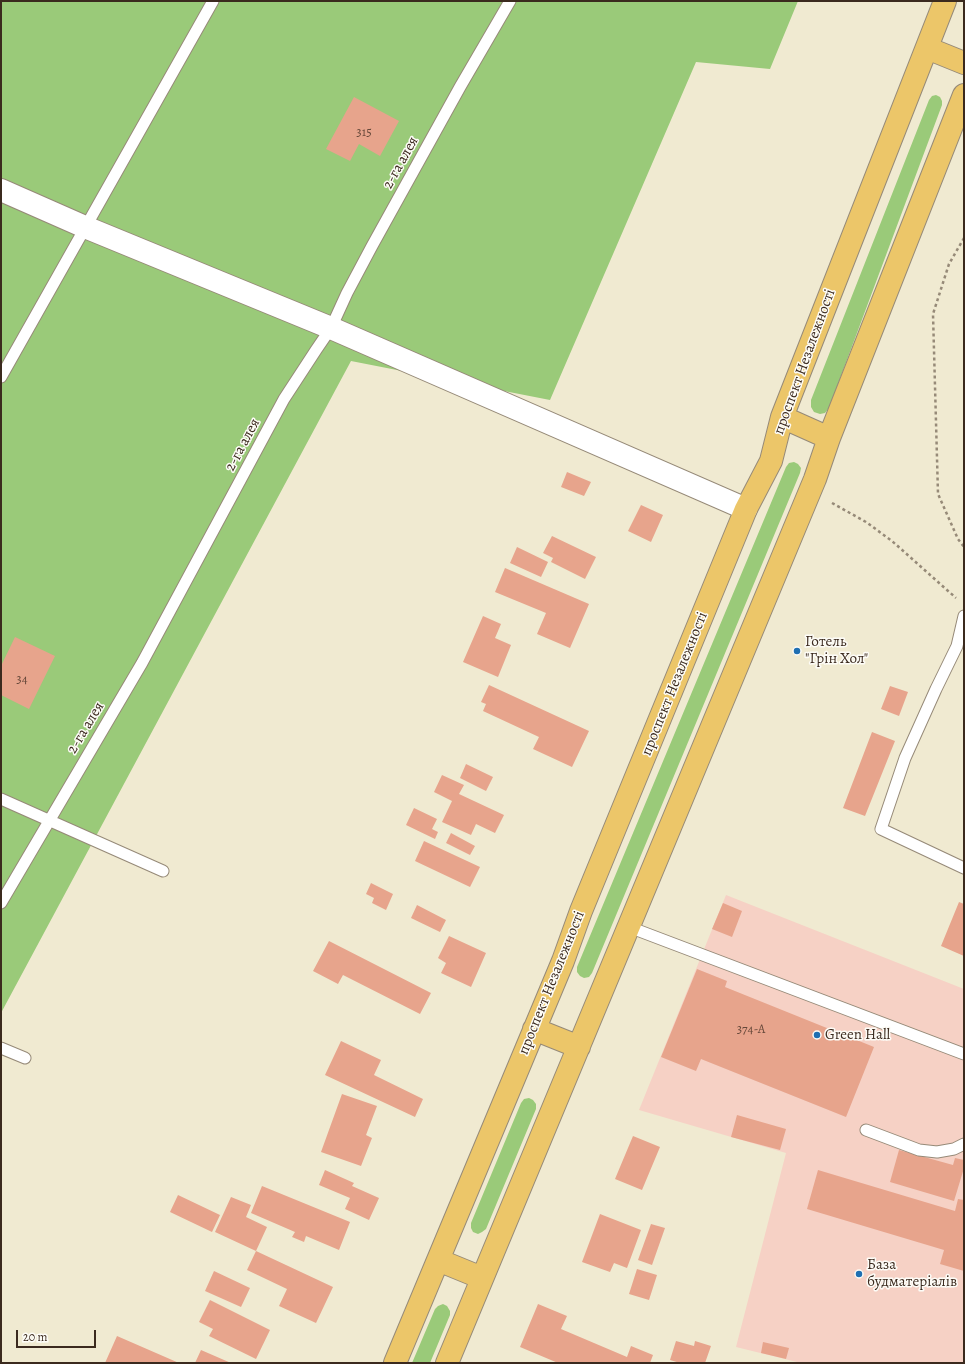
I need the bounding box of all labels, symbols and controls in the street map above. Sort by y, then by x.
house number: 315 [356,125,372,141]
street label: 2-га алея [379,134,423,192]
street label: проспект Незалежності [770,287,840,437]
street label: 2-га алея [222,416,264,474]
street label: проспект Незалежності [638,609,712,759]
place label: Готель "Грін Хол" [805,633,868,668]
marker: Готель "Грін Хол" [792,646,802,656]
house number: 34 [16,672,28,688]
street label: 2-га алея [64,699,108,757]
street label: проспект Незалежності [515,908,589,1058]
house number: 374-А [737,1022,765,1038]
place label: Green Hall [825,1026,890,1044]
marker: Green Hall [812,1030,822,1040]
place label: База будматеріалів [867,1256,957,1291]
marker: База будматеріалів [854,1269,864,1279]
scale bar [18,1322,98,1348]
text: 20 m [23,1329,47,1345]

